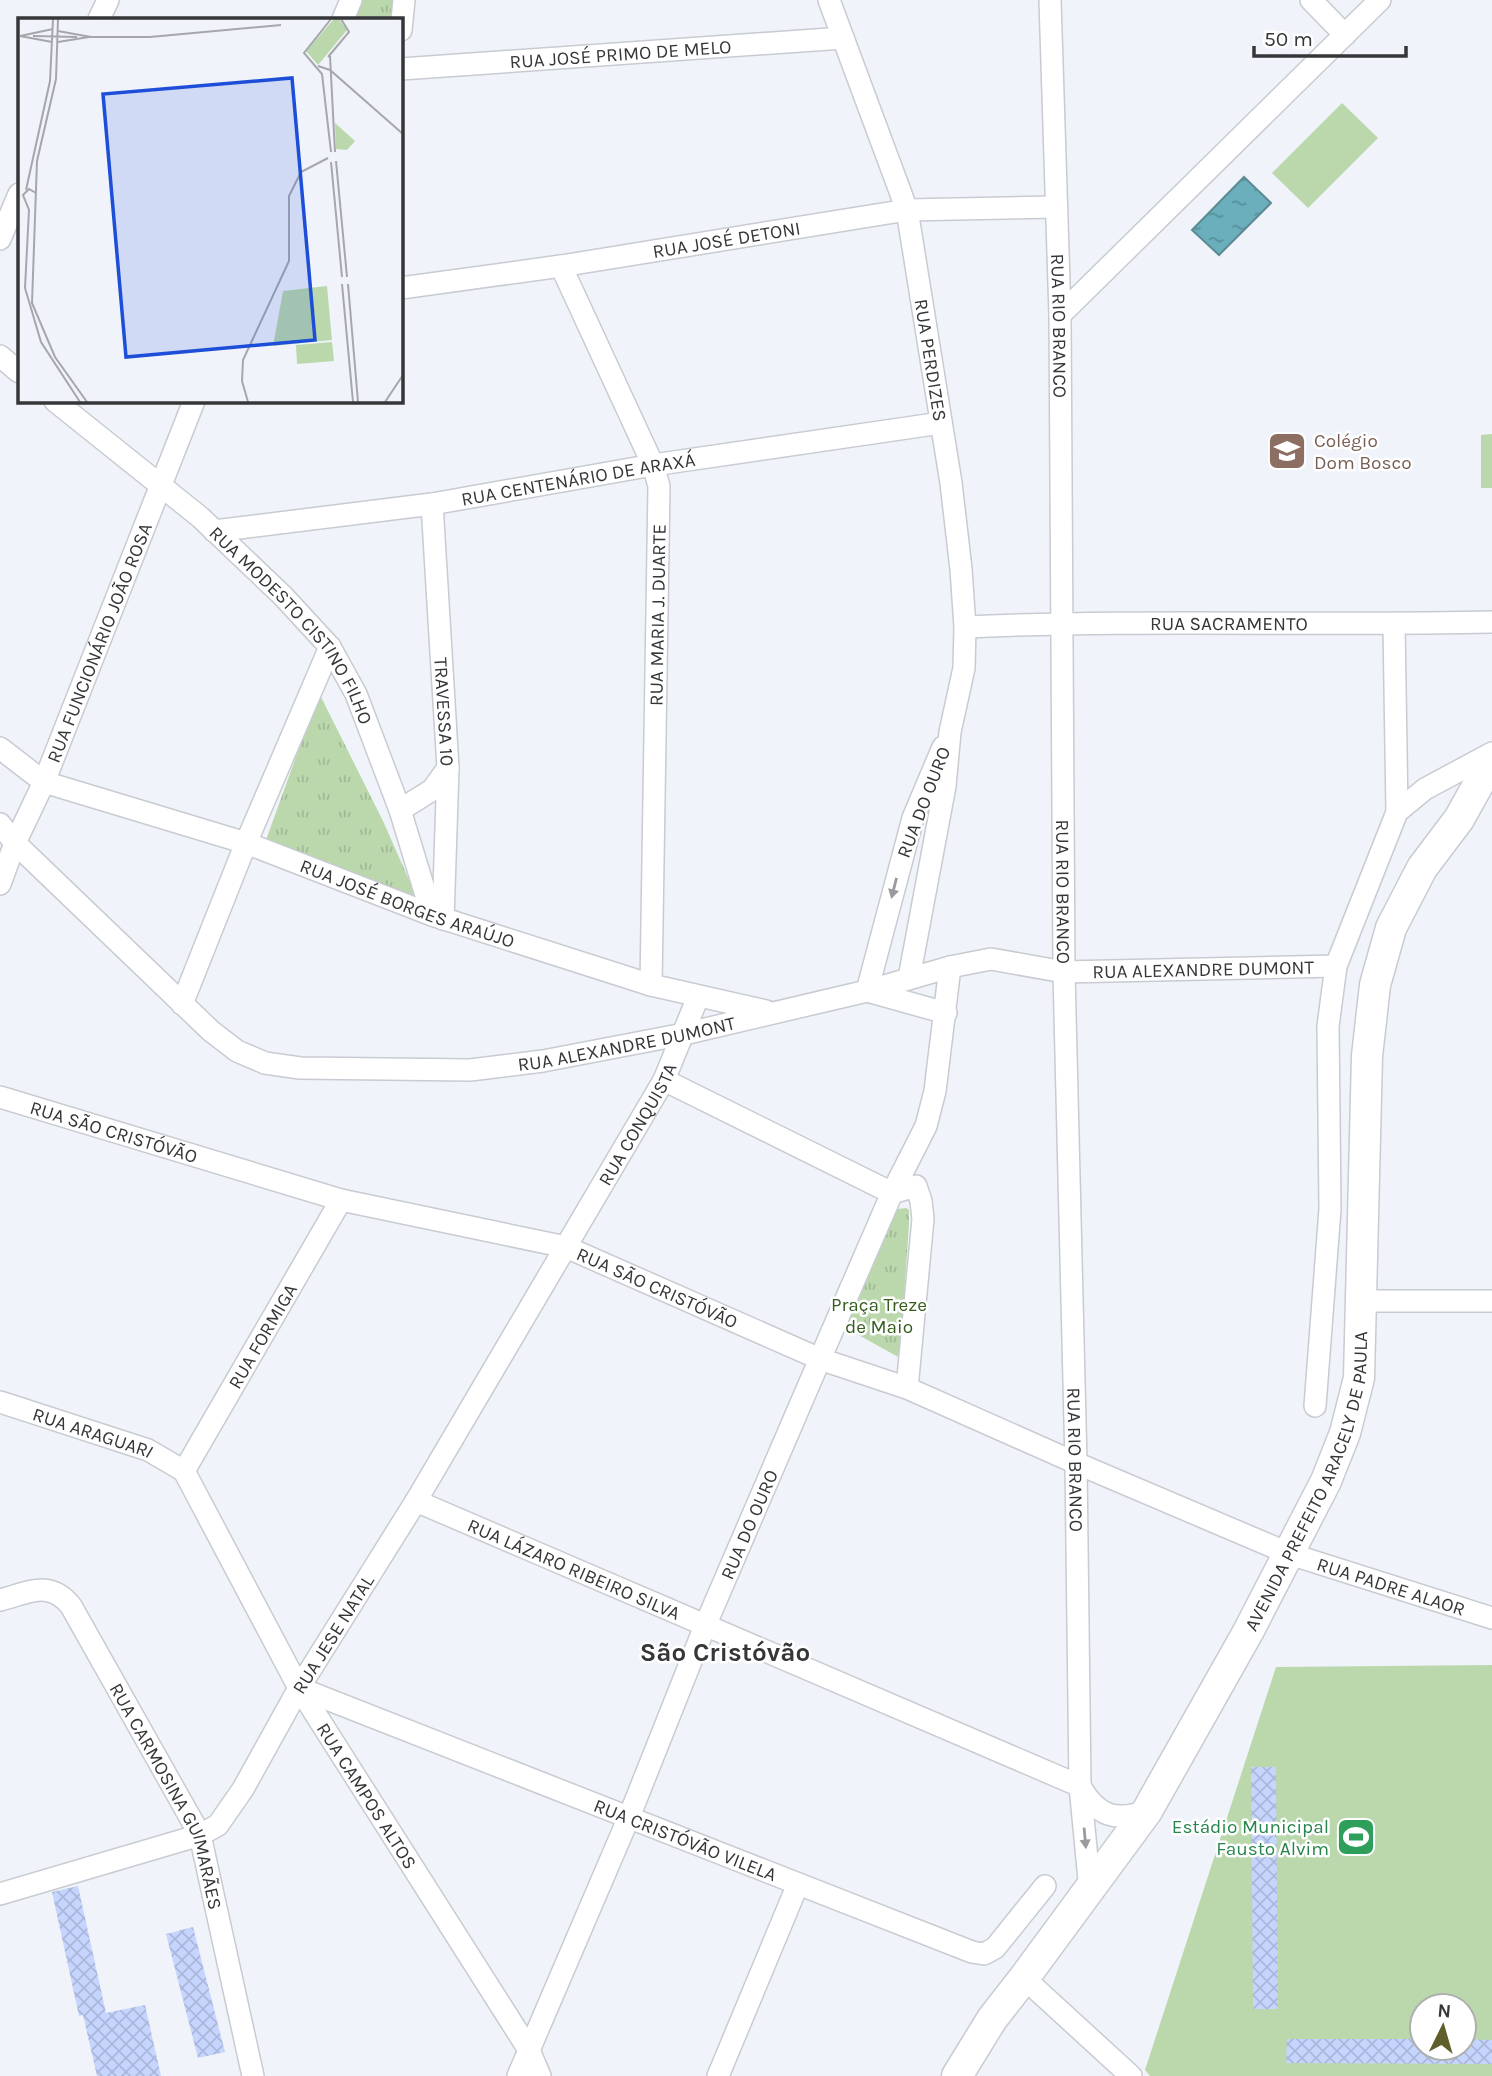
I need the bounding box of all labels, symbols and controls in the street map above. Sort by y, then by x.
scale bar [1254,14,1406,58]
inset map [18,18,402,402]
text: 50 m [1264,27,1313,51]
street label: RUA JOSÉ PRIMO DE MELO [509,36,732,73]
street label: RUA JOSÉ DETONI [651,217,802,263]
street label: RUA RIO BRANCO [1046,253,1071,398]
street label: RUA PERDIZES [909,297,951,423]
school or university icon: Colégio Dom Bosco [1266,430,1308,472]
place label: Colégio Dom Bosco [1314,430,1412,474]
street label: RUA CENTENÁRIO DE ARAXÁ [460,448,697,511]
street label: RUA FUNCIONÁRIO JOÃO ROSA [43,520,157,766]
street label: RUA MODESTO CISTINO FILHO [205,522,376,727]
street label: RUA MARIA J. DUARTE [645,524,671,706]
street label: RUA SACRAMENTO [1150,613,1308,635]
street label: TRAVESSA 10 [429,657,458,767]
street label: RUA DO OURO [893,744,955,861]
street label: RUA RIO BRANCO [1051,819,1074,964]
street label: RUA JOSÉ BORGES ARAÚJO [297,855,517,953]
one-way arrow [888,877,899,899]
street label: RUA ALEXANDRE DUMONT [1092,956,1315,983]
street label: RUA ALEXANDRE DUMONT [516,1012,738,1076]
street label: RUA CONQUISTA [594,1060,682,1190]
street label: RUA SÃO CRISTÓVÃO [27,1097,200,1168]
street label: RUA SÃO CRISTÓVÃO [573,1243,741,1333]
street label: RUA FORMIGA [224,1280,302,1393]
park label: Praça Treze de Maio [831,1294,927,1338]
street label: AVENIDA PREFEITO ARACELY DE PAULA [1241,1331,1372,1635]
street label: RUA RIO BRANCO [1062,1387,1087,1532]
street label: RUA ARAGUARI [30,1403,158,1463]
street label: RUA DO OURO [716,1466,783,1583]
street label: RUA LÁZARO RIBEIRO SILVA [464,1514,683,1625]
street label: RUA PADRE ALAOR [1314,1553,1468,1621]
street label: RUA JESE NATAL [288,1571,379,1698]
district label: São Cristóvão [640,1637,810,1668]
street label: RUA CARMOSINA GUIMARÃES [105,1679,226,1912]
street label: RUA CAMPOS ALTOS [312,1719,421,1873]
street label: RUA CRISTÓVÃO VILELA [590,1795,780,1886]
place label: Estádio Municipal Fausto Alvim [1172,1816,1329,1860]
sports icon: Estádio Municipal Fausto Alvim [1335,1816,1377,1858]
one-way arrow [1080,1827,1091,1849]
north arrow [1408,1992,1478,2062]
text: N [1437,2000,1452,2023]

